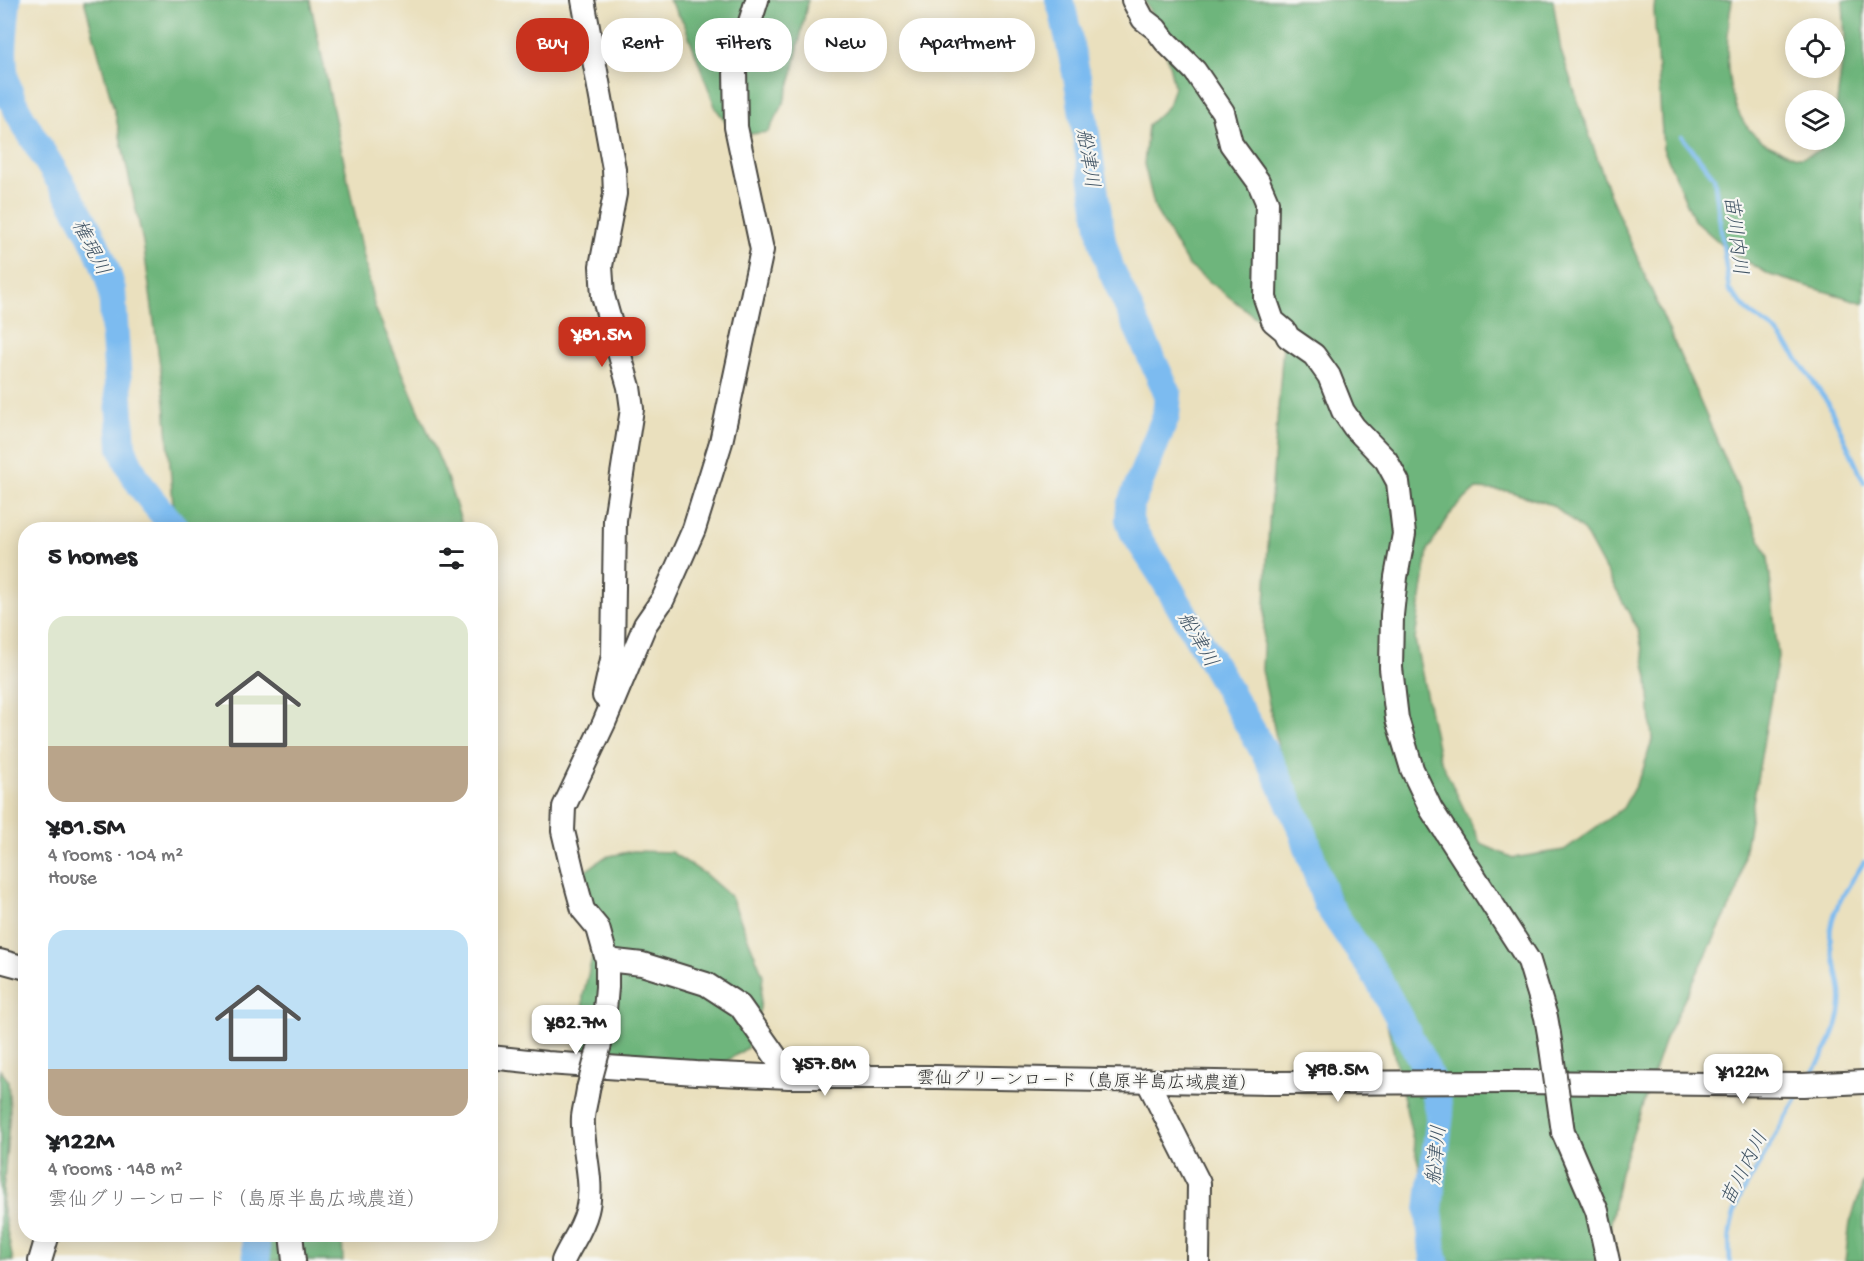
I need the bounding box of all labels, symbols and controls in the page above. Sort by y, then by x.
chip: Buy [516,18,589,72]
chip: Rent [601,18,683,72]
chip: Filters [695,18,792,72]
chip: New [804,18,887,72]
chip: Apartment [899,18,1035,72]
map controls [1785,18,1845,150]
button: locate [1785,18,1845,78]
button: layers [1785,90,1845,150]
water label: 船津川 [1069,127,1104,190]
water label: 苗川内川 [1717,194,1751,277]
water label: 権現川 [65,216,115,281]
pin: ¥81.5M [553,317,651,368]
text: ¥81.5M [573,325,631,348]
icon: filters [435,542,468,575]
text: 5 homes [48,543,137,574]
water label: 船津川 [1171,608,1223,672]
icon: home [204,655,312,763]
text: ¥81.5M [48,814,125,845]
text: 4 rooms · 104 m² [48,845,183,868]
text: House [48,868,97,891]
icon: home [204,969,312,1077]
pin: ¥82.7M [527,1005,625,1056]
text: ¥82.7M [546,1013,606,1036]
pin: ¥57.8M [776,1046,874,1097]
pin: ¥98.5M [1289,1052,1387,1103]
text: ¥57.8M [794,1054,856,1077]
pin: ¥122M [1701,1054,1785,1105]
text: ¥98.5M [1308,1060,1368,1083]
text: ¥122M [1718,1062,1768,1085]
street label: 雲仙グリーンロード（島原半島広域農道） [916,1067,1258,1096]
water label: 船津川 [1422,1124,1453,1186]
text: ¥122M [48,1128,114,1159]
water label: 苗川内川 [1717,1128,1775,1210]
text: 4 rooms · 148 m² [48,1159,183,1182]
text: 雲仙グリーンロード（島原半島広域農道） [48,1190,427,1213]

